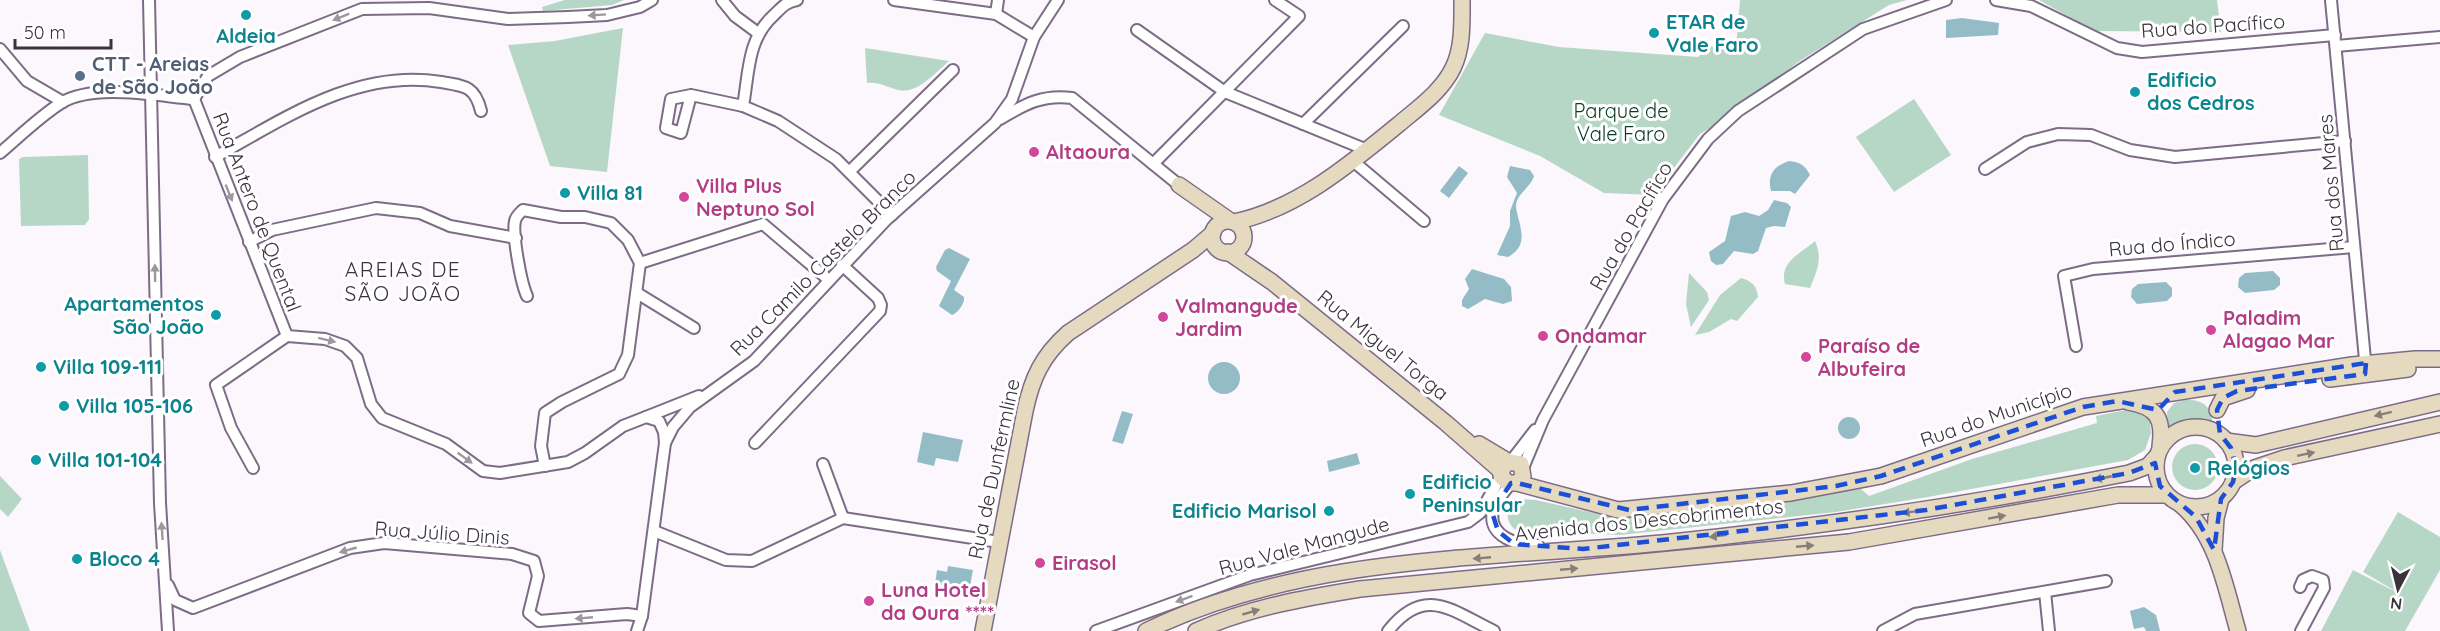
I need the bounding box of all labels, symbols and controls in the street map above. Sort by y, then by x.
marker: Aldeia [239,8,253,22]
street label: Rua do Pacífico [2140,8,2286,43]
place label: ETAR de Vale Faro [1666,9,1759,57]
one-way arrow [587,11,606,20]
scale bar [15,12,111,50]
one-way arrow [332,13,350,22]
text: 50 m [24,21,66,44]
place label: Aldeia [216,23,276,48]
marker: ETAR de Vale Faro [1647,26,1661,40]
place label: CTT - Areias de São João [92,51,213,99]
place label: Edificio dos Cedros [2147,67,2255,115]
marker: CTT - Areias de São João [73,69,87,83]
marker: Edificio dos Cedros [2128,85,2142,99]
park label: Parque de Vale Faro [1574,98,1668,146]
street label: Rua Antero de Quental [208,109,307,315]
street label: Rua dos Mares [2312,113,2349,253]
place label: Altaoura [1046,139,1130,164]
marker: Altaoura [1027,145,1041,159]
street label: Rua do Pacífico [1584,157,1677,294]
street label: Rua Camilo Castelo Branco [724,164,921,361]
place label: Villa Plus Neptuno Sol [696,173,815,221]
place label: Villa 81 [577,180,643,205]
one-way arrow [224,184,234,202]
marker: Villa 81 [558,186,572,200]
marker: Villa Plus Neptuno Sol [677,190,691,204]
street label: Rua do Índico [2107,226,2236,261]
district label: AREIAS DE SÃO JOÃO [345,256,461,306]
one-way arrow [150,263,160,282]
street label: Rua Miguel Torga [1313,284,1454,405]
place label: Apartamentos São João [64,291,204,339]
place label: Valmangude Jardim [1175,293,1298,341]
place label: Paladim Alagao Mar [2223,305,2335,353]
marker: Apartamentos São João [209,308,223,322]
marker: Valmangude Jardim [1156,310,1170,324]
place label: Ondamar [1555,323,1647,348]
marker: Paladim Alagao Mar [2204,323,2218,337]
marker: Ondamar [1536,329,1550,343]
place label: Paraíso de Albufeira [1818,333,1920,381]
one-way arrow [318,336,336,346]
marker: Paraíso de Albufeira [1799,350,1813,364]
place label: Villa 109-111 [53,354,162,379]
marker: Villa 109-111 [34,360,48,374]
street label: Rua de Dunfermline [962,376,1025,561]
street label: Rua do Município [1917,377,2075,452]
place label: Villa 105-106 [76,393,193,418]
marker: Villa 105-106 [57,399,71,413]
one-way arrow [2374,410,2392,420]
place label: Villa 101-104 [48,447,162,472]
one-way arrow [2297,448,2315,458]
one-way arrow [457,452,473,464]
marker: Villa 101-104 [29,453,43,467]
place label: Relógios [2207,455,2290,480]
marker: Relógios [2188,461,2202,475]
place label: Edificio Peninsular [1422,469,1523,517]
one-way arrow [2093,474,2112,483]
marker: Edificio Peninsular [1403,487,1417,501]
street label: Avenida dos Descobrimentos [1514,493,1784,546]
place label: Edificio Marisol [1172,498,1317,523]
marker: Edificio Marisol [1322,504,1336,518]
one-way arrow [1902,508,1921,517]
street label: Rua Vale Mangude [1216,511,1392,580]
one-way arrow [1988,513,2007,522]
street label: Rua Júlio Dinis [374,515,510,550]
one-way arrow [158,521,167,540]
one-way arrow [1708,531,1727,541]
one-way arrow [1795,541,1814,551]
place label: Bloco 4 [89,546,160,571]
one-way arrow [339,546,357,555]
place label: Eirasol [1052,550,1117,575]
marker: Bloco 4 [70,552,84,566]
one-way arrow [1472,553,1491,563]
marker: Eirasol [1033,556,1047,570]
north arrow [2368,559,2428,619]
one-way arrow [1559,564,1578,574]
place label: Luna Hotel da Oura **** [881,577,994,625]
text: N [2389,593,2403,615]
marker: Luna Hotel da Oura **** [862,594,876,608]
one-way arrow [1175,595,1193,605]
one-way arrow [1242,606,1260,616]
one-way arrow [574,613,593,623]

